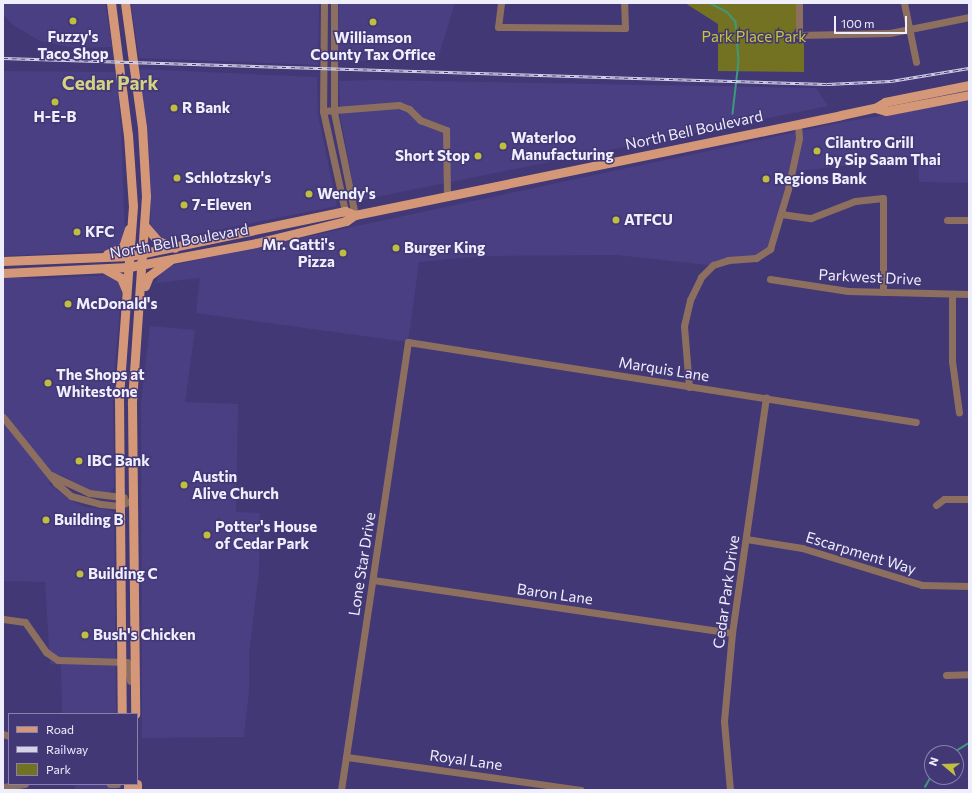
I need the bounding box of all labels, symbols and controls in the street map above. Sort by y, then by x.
scale bar [836,8,909,34]
marker: Fuzzy's Taco Shop [68,16,78,26]
text: 100 m [841,16,875,30]
marker: Williamson County Tax Office [368,17,378,27]
place label: Fuzzy's Taco Shop [37,27,109,62]
place label: Williamson County Tax Office [310,28,436,63]
park label: Park Place Park [702,28,806,46]
district label: Cedar Park [62,72,158,94]
marker: H-E-B [50,97,60,107]
place label: R Bank [182,99,230,117]
marker: R Bank [169,103,179,113]
street label: North Bell Boulevard [624,107,764,153]
place label: H-E-B [34,108,76,126]
place label: Waterloo Manufacturing [511,128,614,163]
place label: Cilantro Grill by Sip Saam Thai [825,133,941,168]
marker: Waterloo Manufacturing [498,141,508,151]
marker: Cilantro Grill by Sip Saam Thai [812,146,822,156]
place label: Short Stop [395,147,470,165]
marker: Short Stop [473,151,483,161]
place label: Schlotzsky's [185,169,271,187]
place label: Regions Bank [774,170,867,188]
marker: Schlotzsky's [172,173,182,183]
marker: Regions Bank [761,174,771,184]
place label: Wendy's [317,185,376,203]
marker: Wendy's [304,189,314,199]
place label: 7-Eleven [192,196,252,214]
marker: 7-Eleven [179,200,189,210]
place label: ATFCU [624,211,673,229]
marker: ATFCU [611,215,621,225]
street label: North Bell Boulevard [108,220,250,262]
place label: KFC [85,223,114,241]
marker: KFC [72,227,82,237]
place label: Mr. Gatti's Pizza [262,235,335,270]
place label: Burger King [404,239,485,257]
marker: Burger King [391,243,401,253]
marker: Mr. Gatti's Pizza [338,248,348,258]
street label: Parkwest Drive [818,265,922,289]
place label: McDonald's [76,295,157,313]
marker: McDonald's [63,299,73,309]
street label: Marquis Lane [617,353,711,385]
place label: The Shops at Whitestone [56,365,145,400]
marker: The Shops at Whitestone [43,378,53,388]
place label: IBC Bank [87,452,150,470]
marker: IBC Bank [74,456,84,466]
place label: Austin Alive Church [192,467,279,502]
marker: Austin Alive Church [179,480,189,490]
place label: Building B [54,511,123,529]
street label: Lone Star Drive [345,511,379,617]
marker: Building B [41,515,51,525]
place label: Potter's House of Cedar Park [215,517,317,552]
street label: Escarpment Way [804,528,918,578]
marker: Potter's House of Cedar Park [202,530,212,540]
street label: Cedar Park Drive [709,534,743,650]
place label: Building C [88,565,158,583]
marker: Building C [75,569,85,579]
street label: Baron Lane [516,580,594,608]
place label: Bush's Chicken [93,626,196,644]
marker: Bush's Chicken [80,630,90,640]
legend [8,713,138,785]
text: Road [46,722,74,736]
text: Railway [46,742,88,756]
north arrow [924,745,964,785]
street label: Royal Lane [428,746,504,774]
text: N [926,755,941,767]
text: Park [46,762,71,776]

